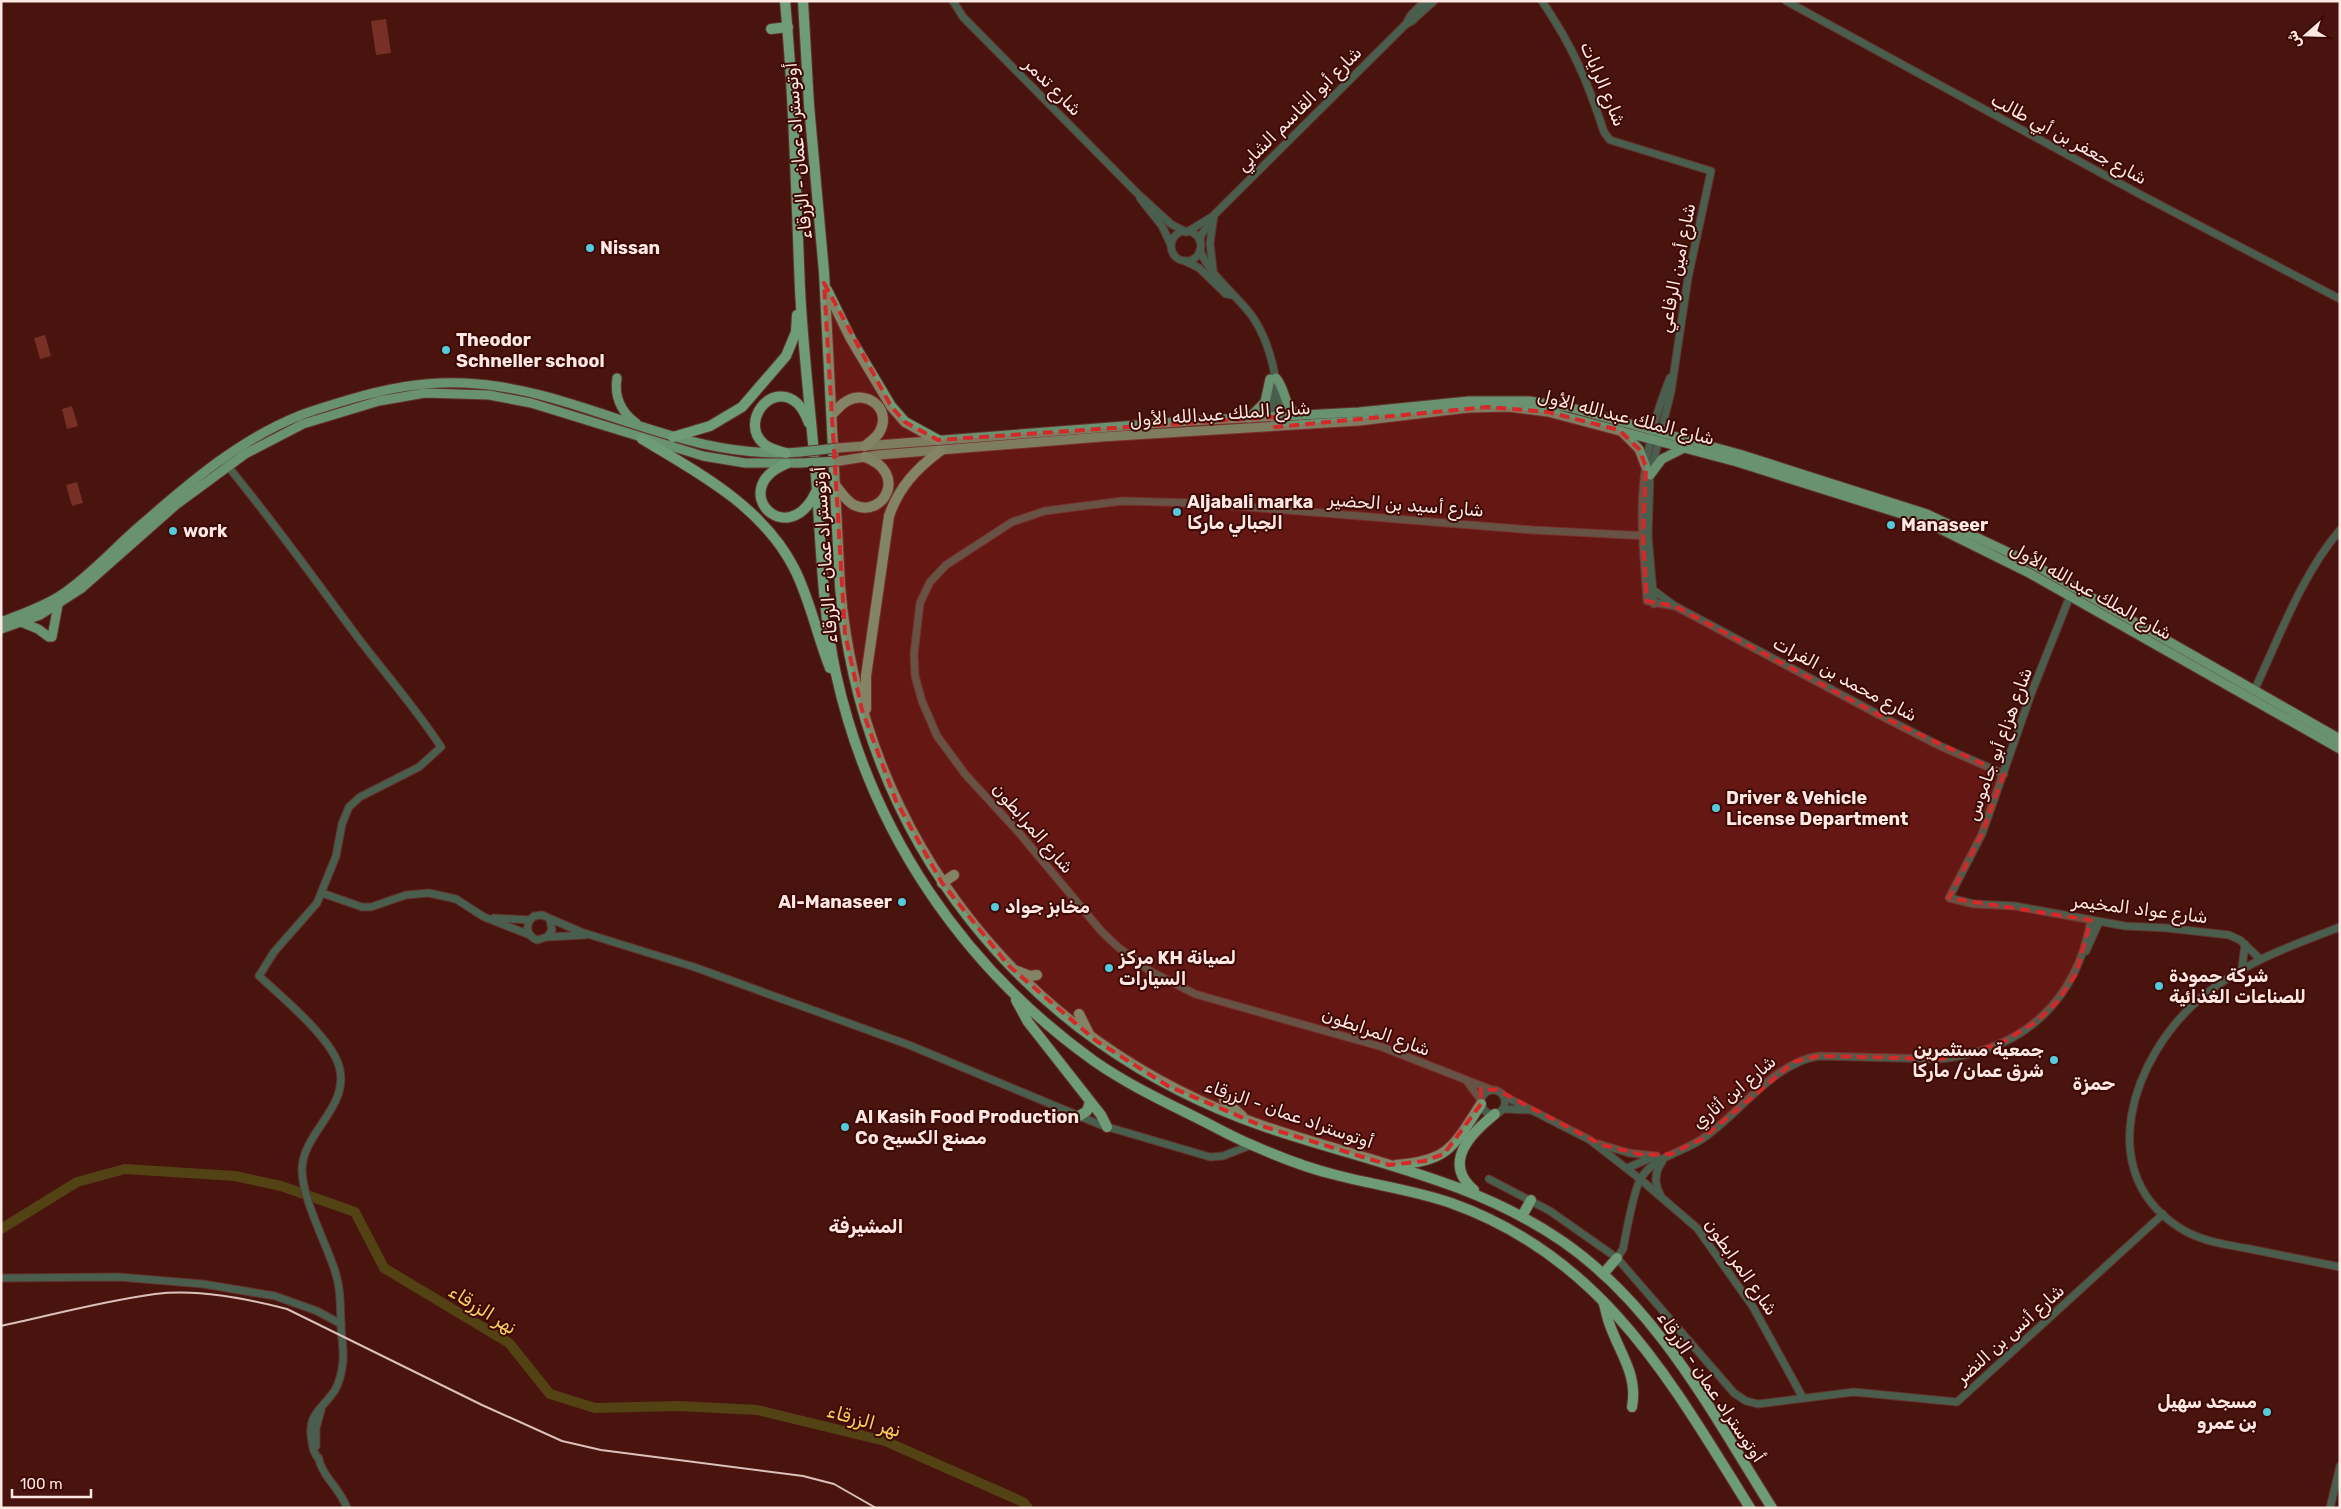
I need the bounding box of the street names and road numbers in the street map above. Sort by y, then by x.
street label: شارع الرايات [1574,38,1631,130]
street label: شارع أبو القاسم الشابي [1232,42,1368,178]
street label: شارع تدمر [1018,53,1087,121]
street label: أوتوستراد عمان - الزرقاء [779,62,817,240]
street label: شارع جعفر بن أبي طالب [1986,89,2151,191]
street label: شارع أمين الرفاعي [1654,201,1702,335]
street label: شارع الملك عبدالله الأول [1535,384,1717,451]
street label: شارع الملك عبدالله الأول [1129,397,1311,432]
street label: أوتوستراد عمان - الزرقاء [808,466,842,644]
street label: شارع أسيد بن الحضير [1326,489,1485,522]
street label: شارع الملك عبدالله الأول [2006,537,2176,645]
street label: شارع محمد بن الفرات [1769,632,1921,727]
street label: شارع هزاع أبو جاموس [1961,664,2038,824]
street label: شارع المرابطون [987,778,1078,879]
street label: شارع عواد المخيمر [2070,890,2209,929]
street label: شارع المرابطون [1319,1003,1433,1062]
street label: شارع ابن أثاري [1687,1050,1781,1134]
street label: أوتوستراد عمان - الزرقاء [1202,1075,1376,1153]
street label: شارع المرابطون [1699,1214,1782,1320]
street label: شارع أنس بن النضر [1950,1279,2070,1390]
street label: أوتوستراد عمان - الزرقاء [1652,1307,1770,1467]

